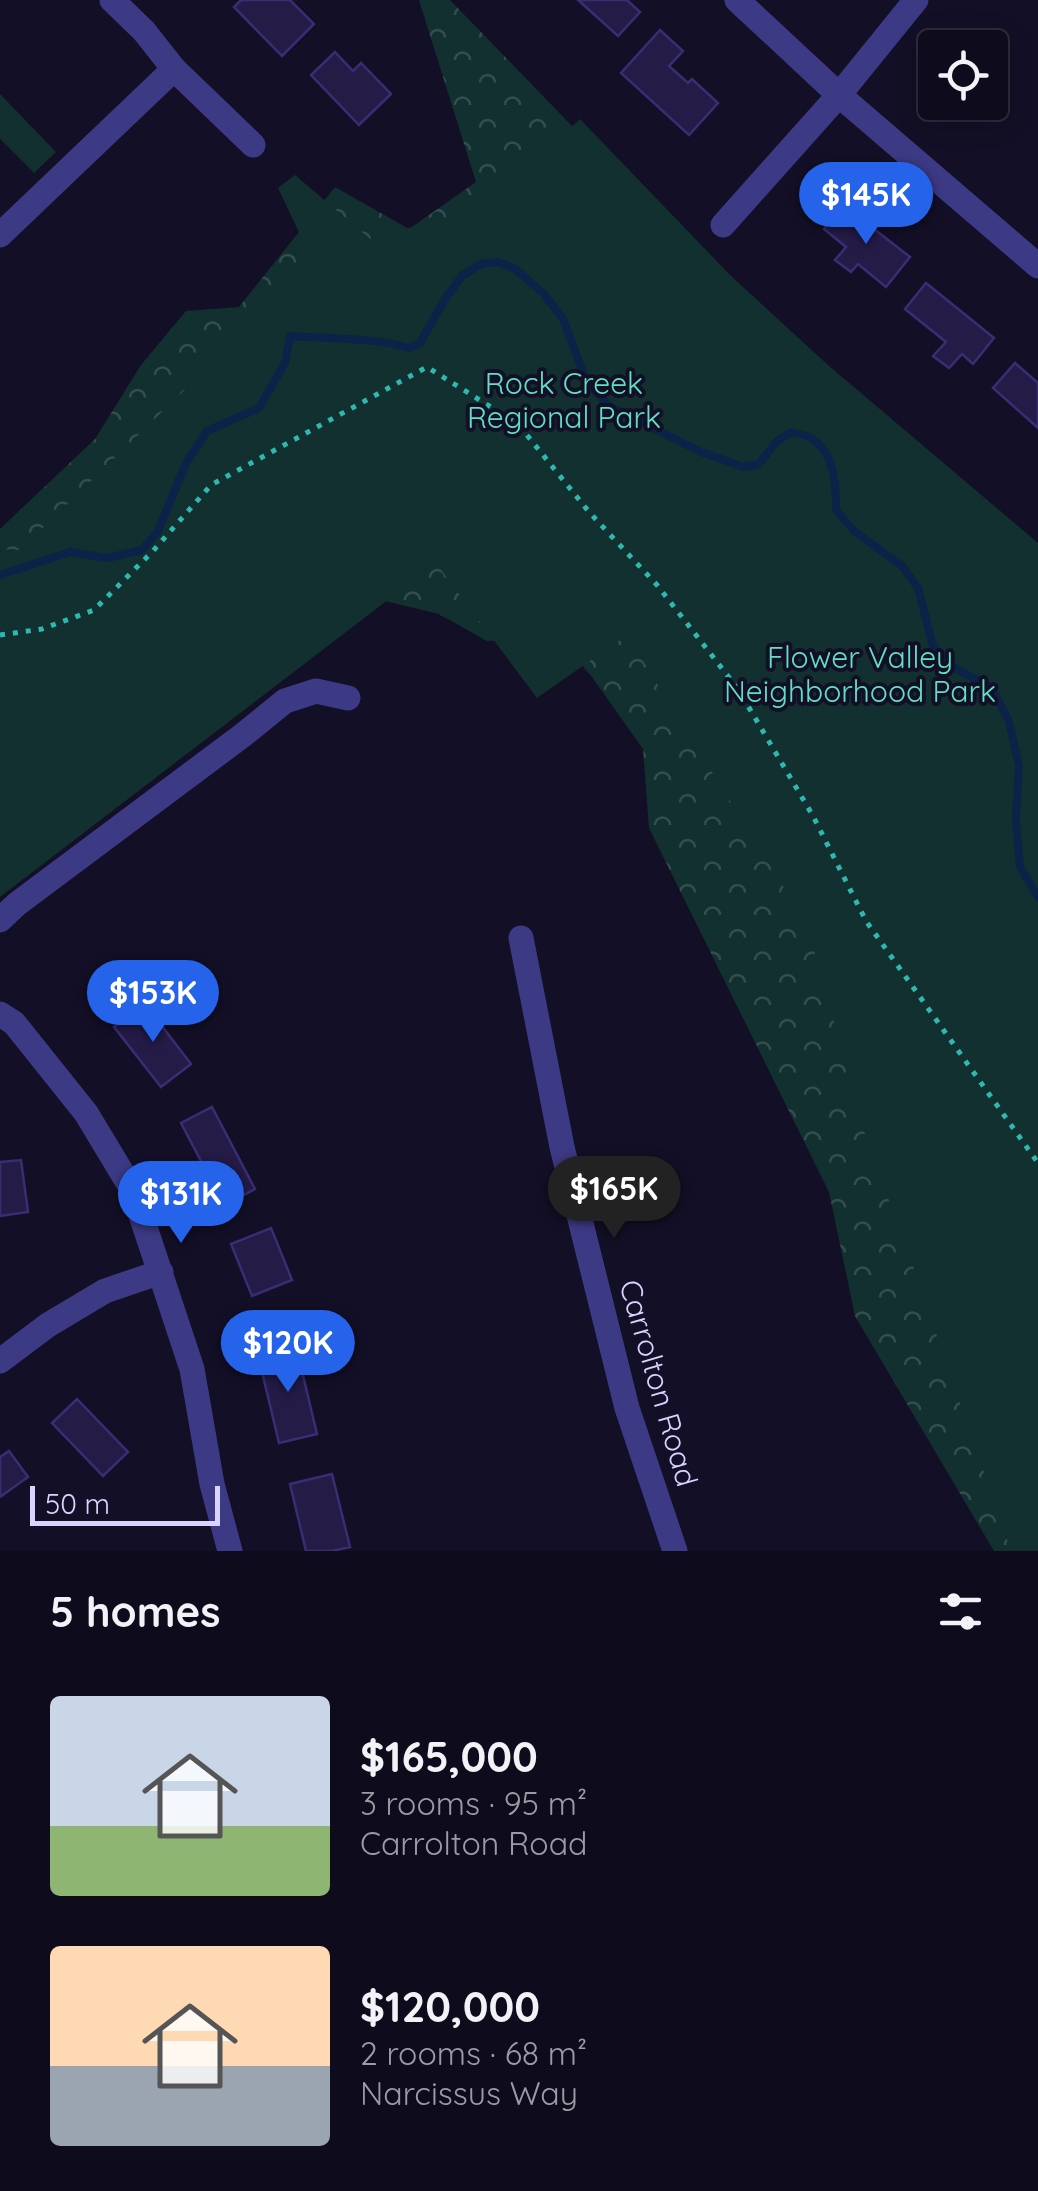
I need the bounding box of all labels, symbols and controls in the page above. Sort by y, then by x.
map controls [918,30,1008,120]
button: locate [918,30,1008,120]
pin: $145K [796,162,936,247]
text: $145K [821,174,911,214]
park label: Rock Creek Regional Park [467,364,661,436]
park label: Flower Valley Neighborhood Park [724,638,996,710]
pin: $153K [83,960,223,1045]
text: $153K [109,972,197,1012]
pin: $165K [544,1156,684,1241]
pin: $131K [111,1161,251,1246]
text: $165K [570,1168,658,1208]
text: $131K [140,1173,222,1213]
street label: Carrolton Road [611,1275,707,1491]
pin: $120K [218,1310,358,1395]
text: $120K [243,1322,333,1362]
scale bar [30,1481,220,1526]
text: 50 m [45,1486,110,1521]
icon: filters [933,1584,988,1639]
text: 5 homes [50,1585,221,1638]
text: $165,000 [360,1730,538,1783]
icon: home [130,1736,250,1856]
text: 3 rooms · 95 m² [360,1783,587,1823]
text: Carrolton Road [360,1823,587,1863]
text: $120,000 [360,1980,540,2033]
icon: home [130,1986,250,2106]
text: 2 rooms · 68 m² [360,2033,587,2073]
text: Narcissus Way [360,2073,578,2113]

